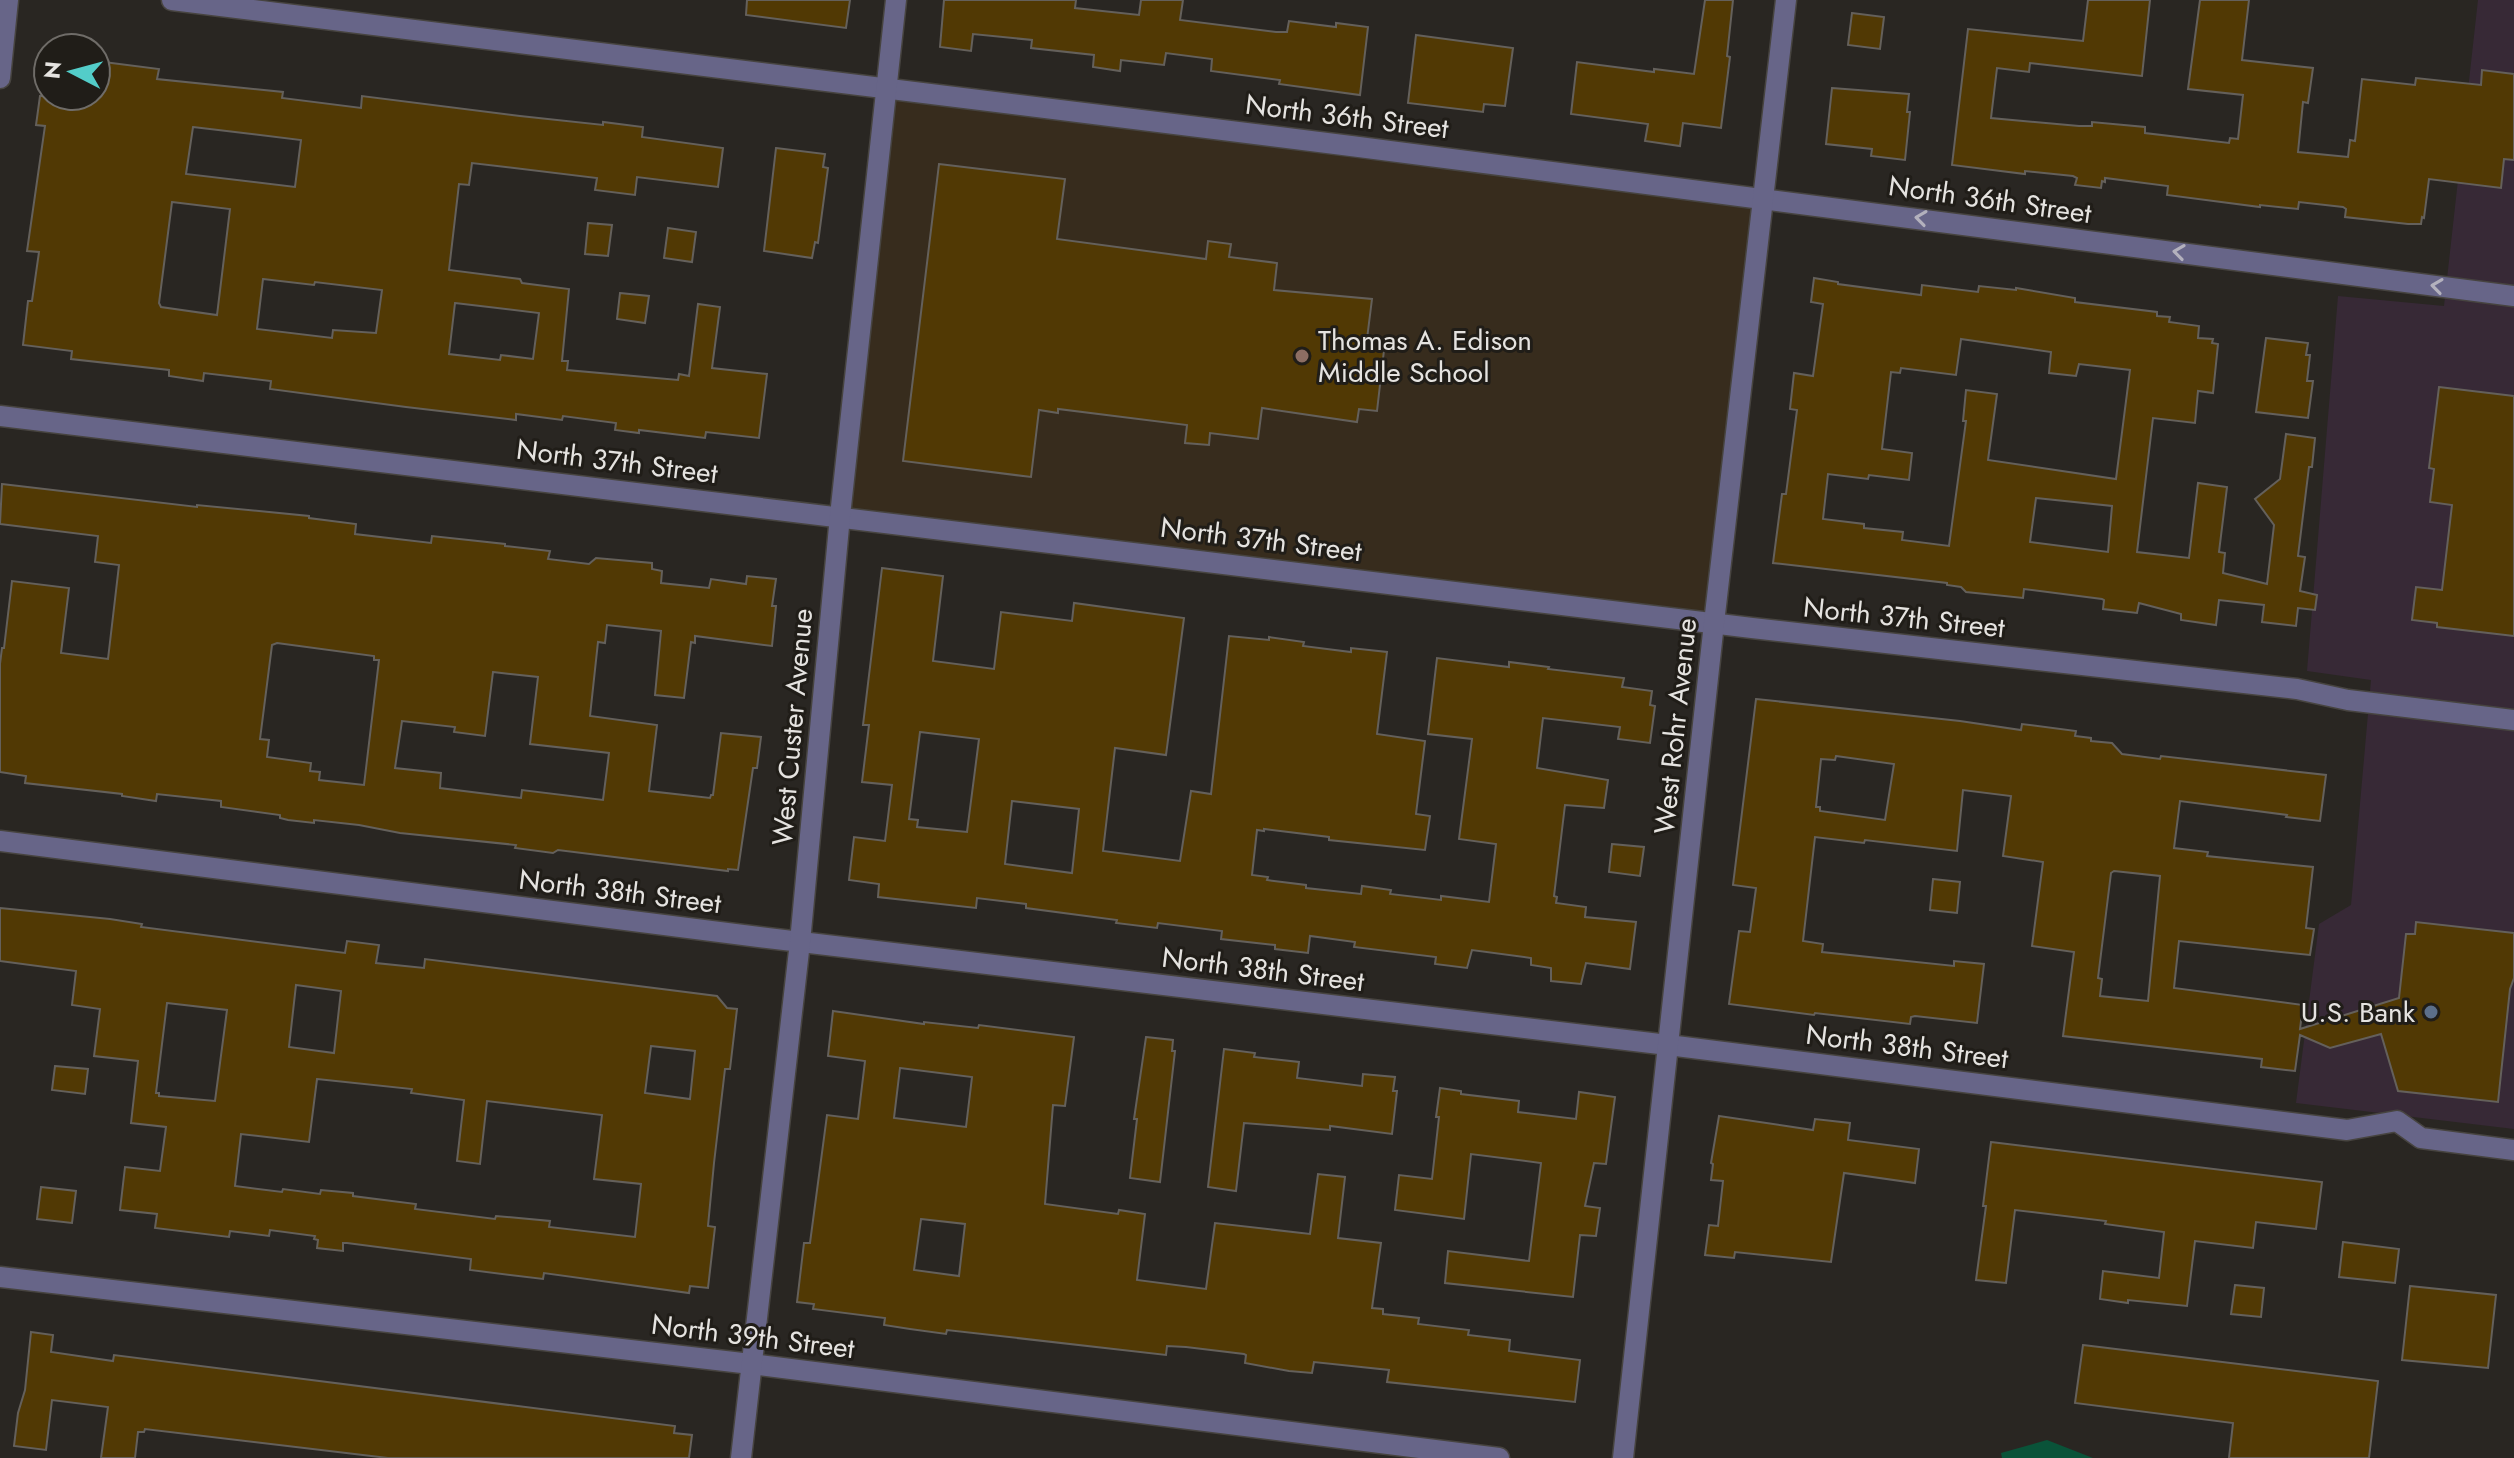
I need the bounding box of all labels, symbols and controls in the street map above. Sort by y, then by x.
north arrow [32,32,112,112]
text: N [35,60,69,80]
street label: North 36th Street [1243,84,1451,149]
street label: North 36th Street [1886,165,2094,234]
one-way arrow [1914,210,1928,227]
one-way arrow [2172,244,2186,261]
one-way arrow [2430,278,2444,295]
place label: Thomas A. Edison Middle School [1318,320,1532,393]
marker: Thomas A. Edison Middle School [1293,347,1311,365]
street label: North 37th Street [514,429,720,494]
street label: North 37th Street [1158,507,1364,572]
street label: North 37th Street [1801,587,2007,649]
street label: West Custer Avenue [762,607,823,847]
street label: West Rohr Avenue [1644,616,1707,836]
street label: North 38th Street [516,859,724,924]
street label: North 38th Street [1159,937,1367,1002]
place label: U.S. Bank [2301,992,2416,1033]
marker: U.S. Bank [2422,1003,2440,1021]
street label: North 38th Street [1803,1014,2011,1079]
street label: North 39th Street [649,1304,857,1369]

